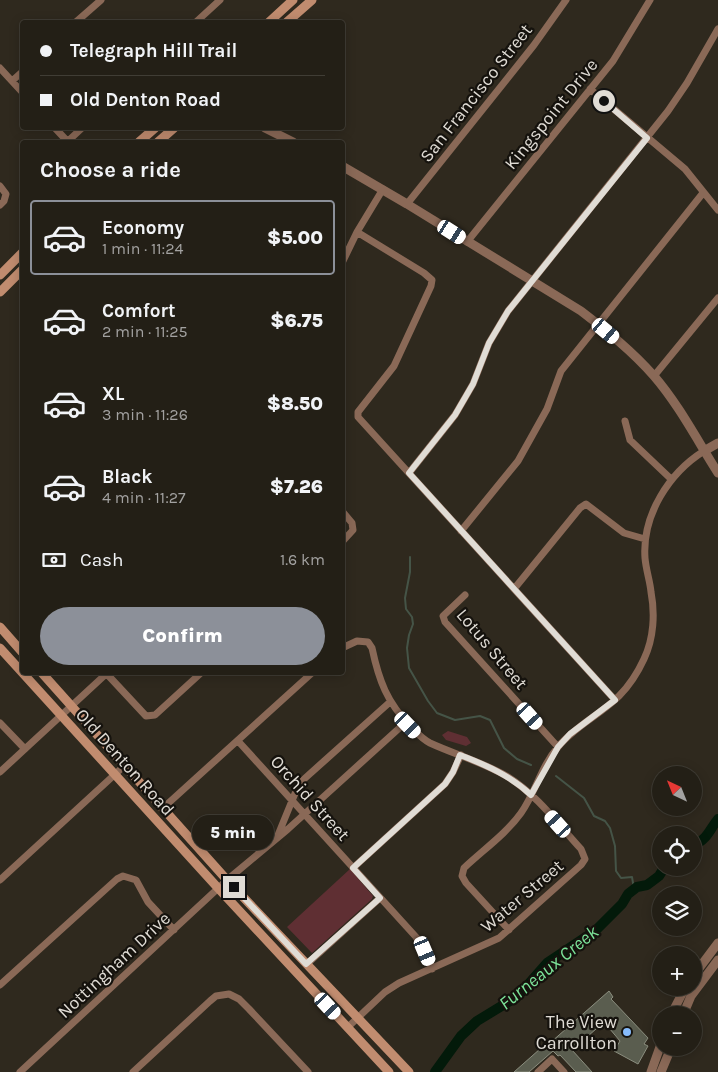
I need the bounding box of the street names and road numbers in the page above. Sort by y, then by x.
street label: San Francisco Street [415,19,537,167]
street label: Kingspoint Drive [500,54,602,174]
street label: Lotus Street [452,604,532,694]
street label: Old Denton Road [71,704,179,820]
street label: Orchid Street [266,751,354,846]
street label: Water Street [476,855,568,937]
street label: Nottingham Drive [53,907,175,1023]

